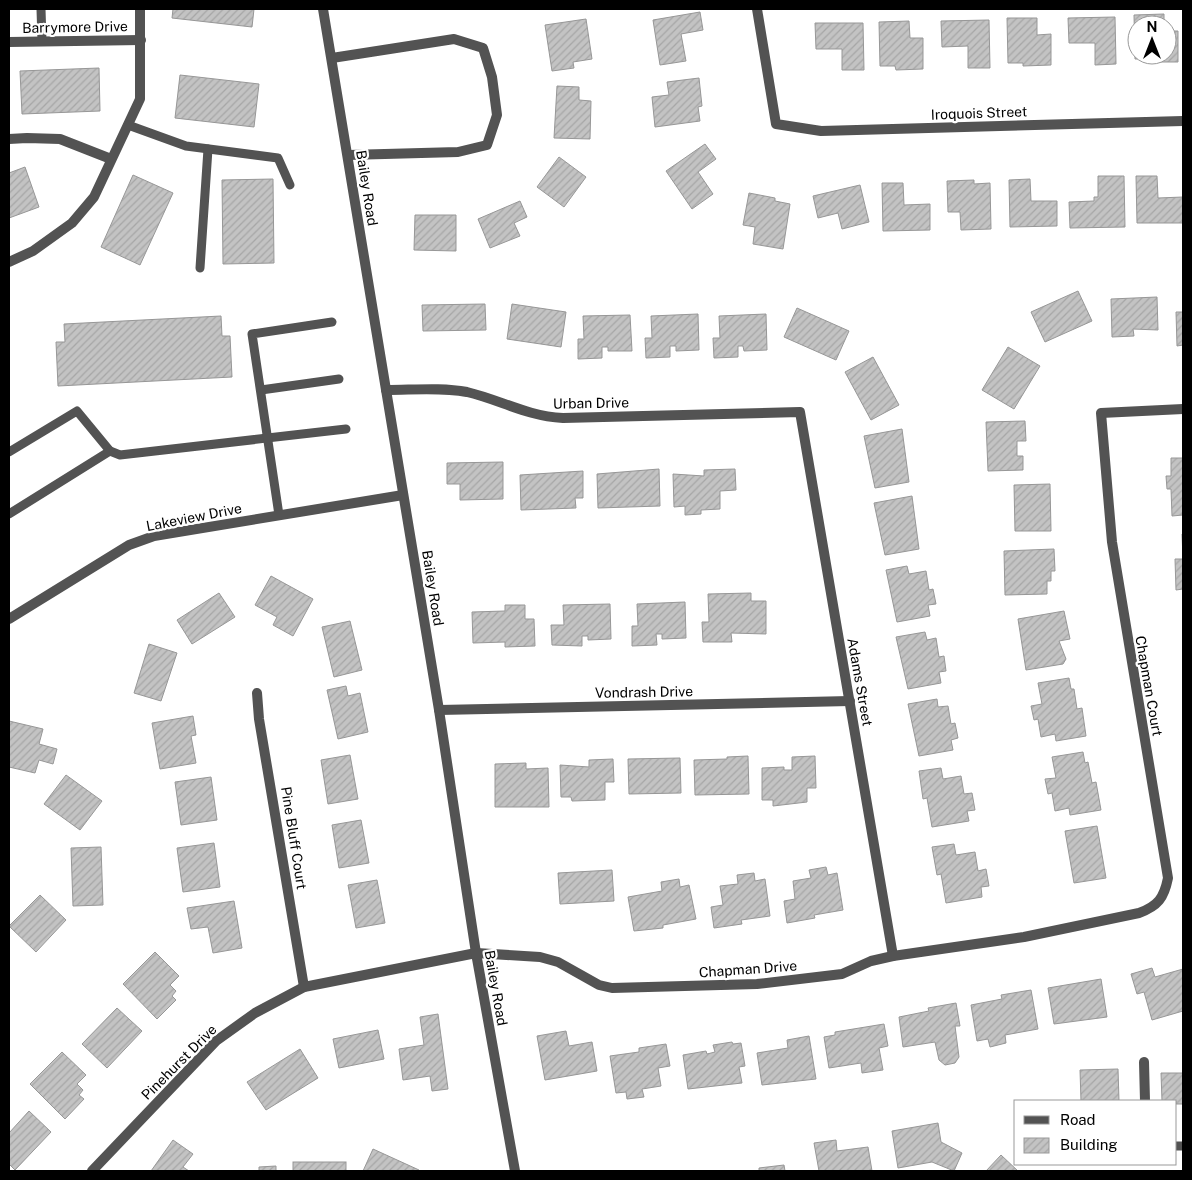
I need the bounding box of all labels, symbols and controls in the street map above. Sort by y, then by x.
north arrow [1127,15,1177,65]
street label: Barrymore Drive [22,18,128,36]
text: N [1147,19,1157,35]
street label: Iroquois Street [931,103,1027,123]
street label: Bailey Road [353,149,381,227]
street label: Urban Drive [553,394,629,412]
street label: Lakeview Drive [145,500,243,534]
street label: Bailey Road [419,549,447,627]
street label: Chapman Court [1132,635,1166,737]
street label: Adams Street [844,637,876,727]
street label: Vondrash Drive [595,683,693,701]
street label: Pine Bluff Court [278,785,310,891]
street label: Bailey Road [481,949,511,1027]
street label: Chapman Drive [698,958,798,980]
street label: Pinehurst Drive [138,1021,220,1103]
legend [1014,1100,1177,1165]
text: Road [1060,1111,1096,1128]
text: Building [1060,1136,1118,1153]

